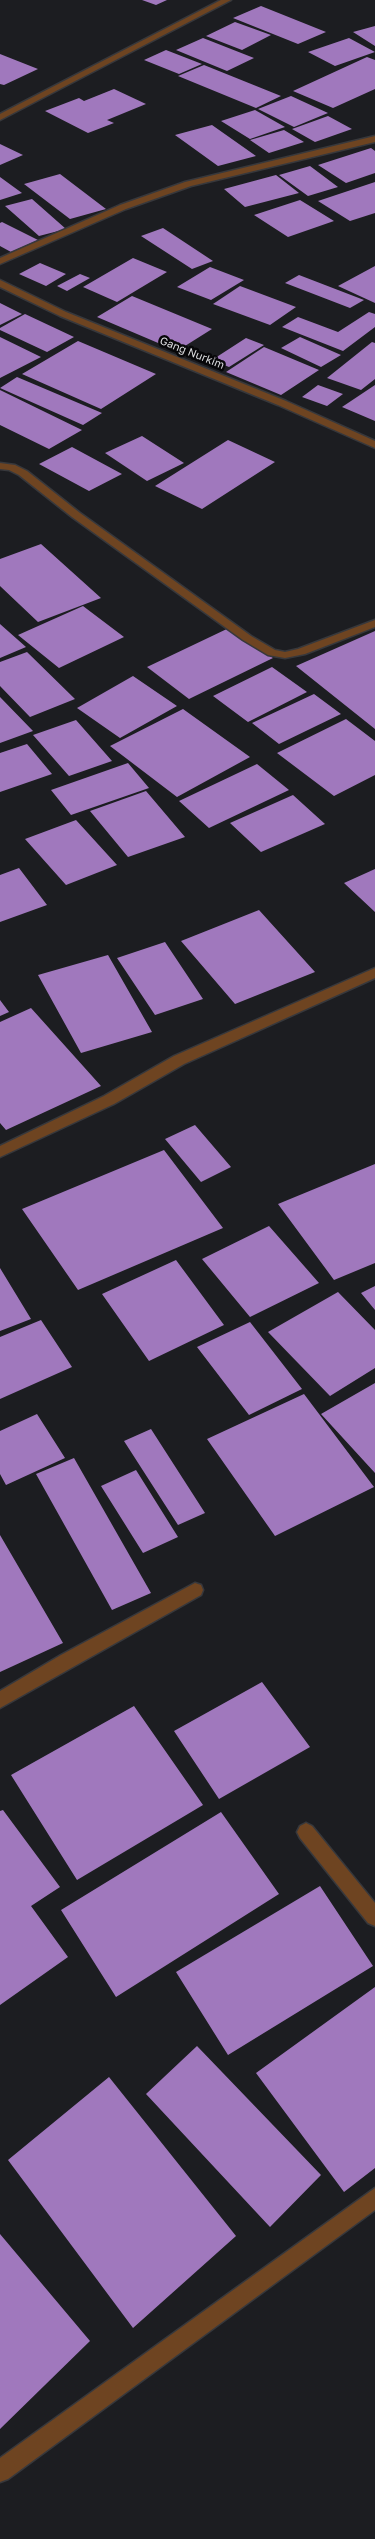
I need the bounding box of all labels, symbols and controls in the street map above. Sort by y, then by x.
street label: Gang Nurkim [158,334,226,372]

